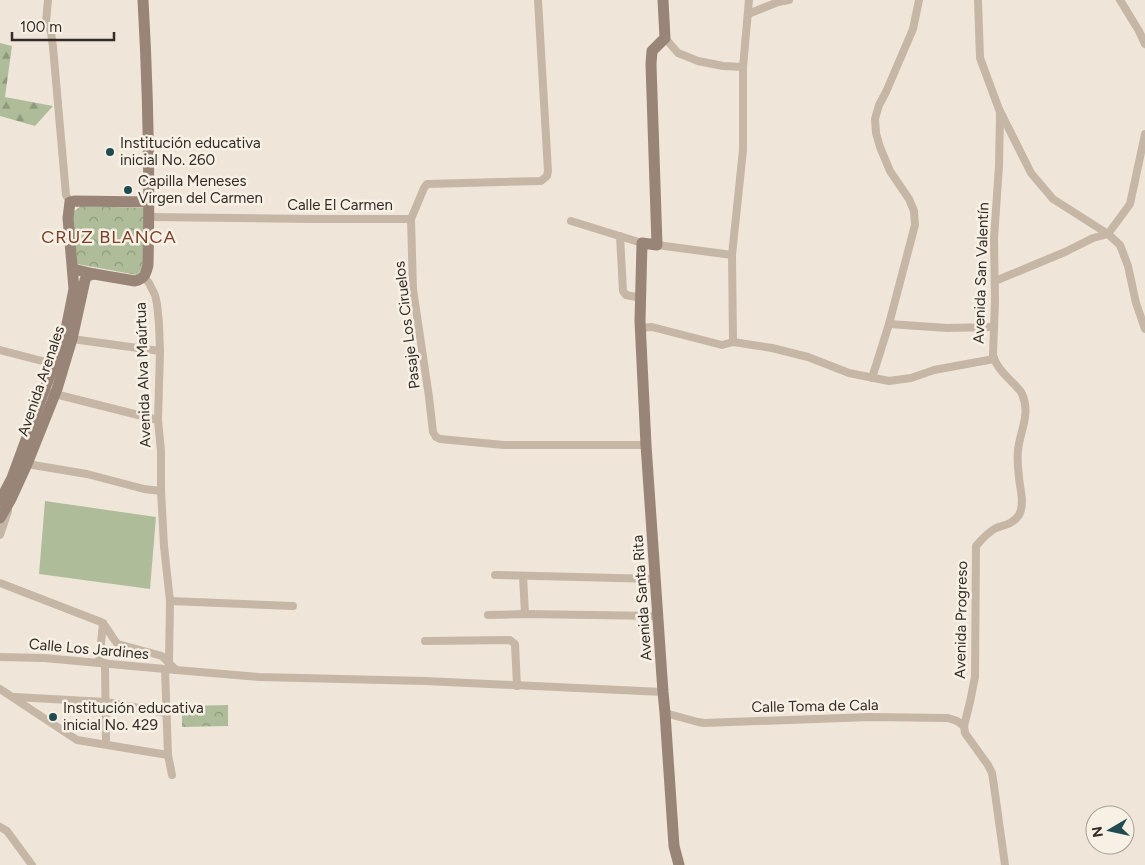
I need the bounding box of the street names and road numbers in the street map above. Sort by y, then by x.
street label: Calle El Carmen [287,196,393,214]
street label: Avenida San Valentín [970,202,992,344]
street label: Pasaje Los Ciruelos [390,260,424,390]
street label: Avenida Alva Maúrtua [131,302,155,448]
street label: Avenida Arenales [14,323,68,439]
street label: Avenida Santa Rita [629,534,655,662]
street label: Avenida Progreso [951,561,971,679]
street label: Calle Los Jardines [28,635,150,663]
street label: Calle Toma de Cala [751,696,879,716]

